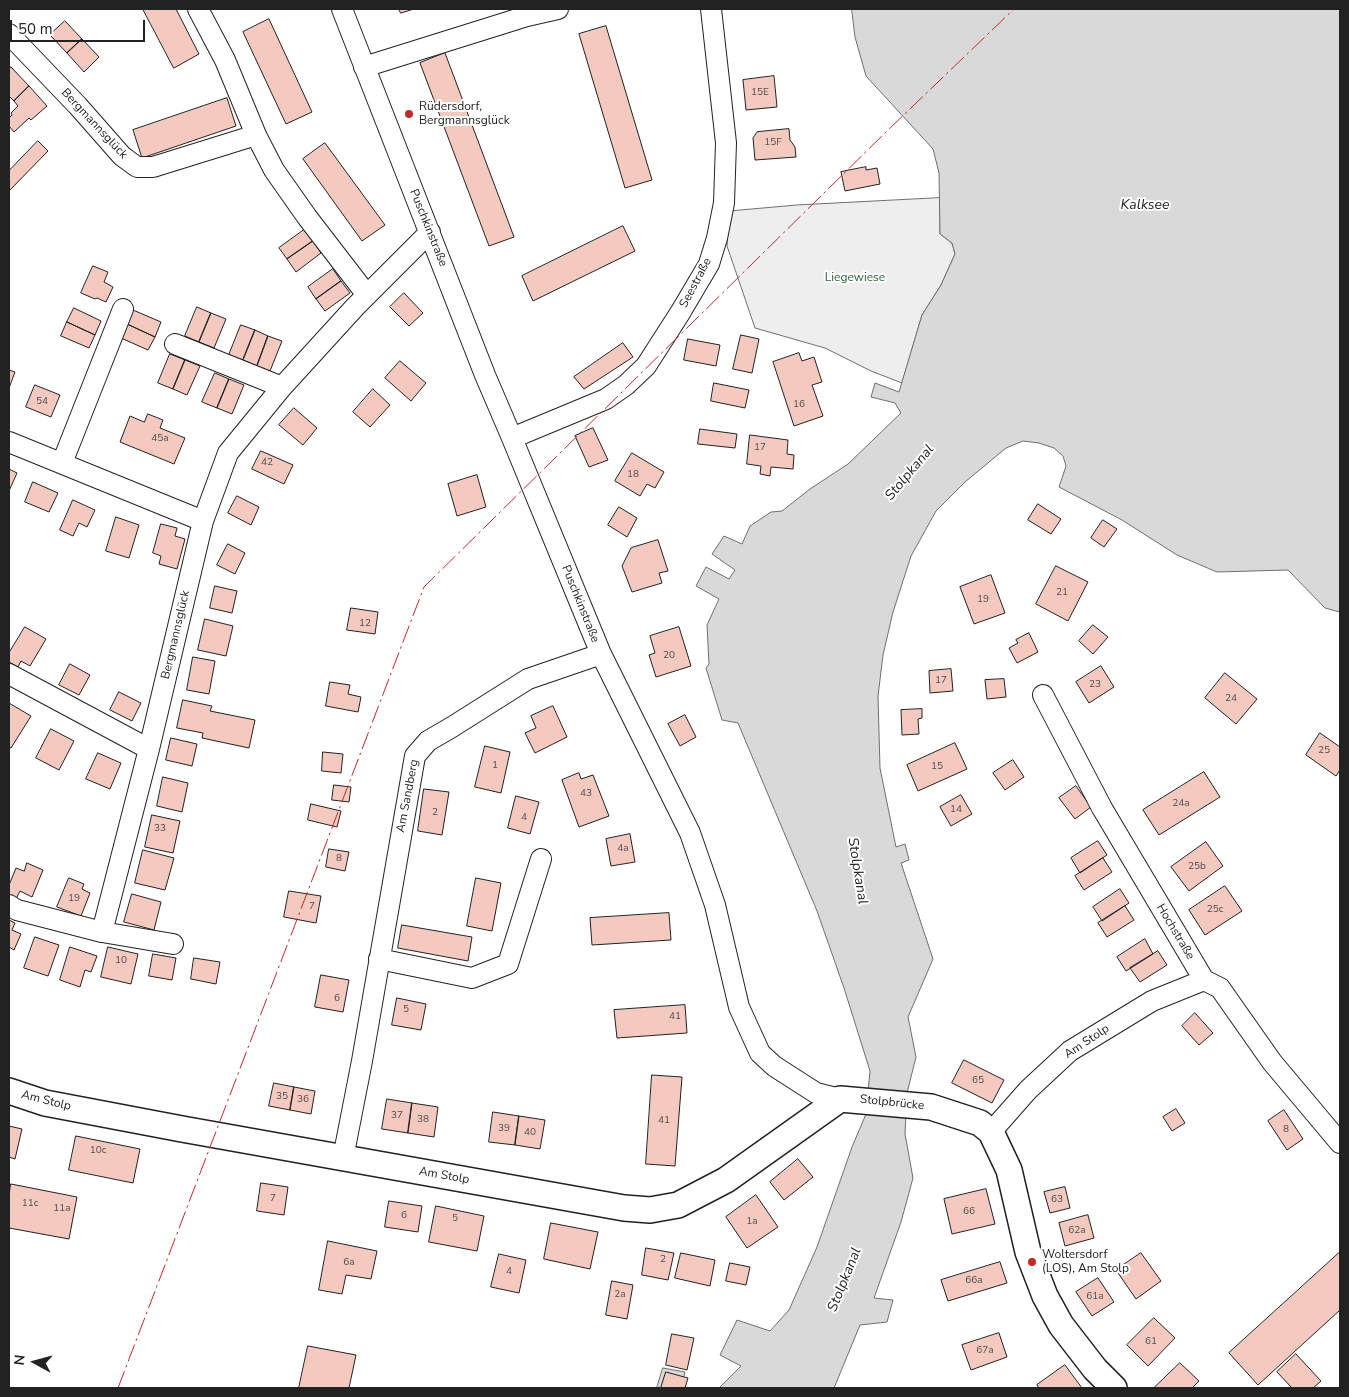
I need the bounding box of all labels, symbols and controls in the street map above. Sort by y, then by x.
scale bar [12,10,148,42]
text: 50 m [18,19,53,39]
street label: Bergmannsglück [58,86,130,162]
house number: 15E [751,87,769,99]
place label: Rüdersdorf, Bergmannsglück [419,100,510,128]
marker: Rüdersdorf, Bergmannsglück [403,108,415,120]
house number: 15F [764,137,782,149]
street label: Puschkinstraße [406,187,450,269]
water label: Kalksee [1121,198,1169,214]
street label: Seestraße [677,256,715,310]
park label: Liegewiese [825,271,885,285]
house number: 54 [36,396,48,408]
house number: 16 [793,399,805,411]
house number: 45a [151,433,169,445]
house number: 17 [754,442,766,454]
water label: Stolpkanal [882,442,938,504]
house number: 42 [261,457,273,469]
house number: 18 [627,469,639,481]
street label: Puschkinstraße [558,563,602,645]
house number: 21 [1056,587,1068,599]
street label: Bergmannsglück [159,589,193,681]
house number: 19 [977,594,989,606]
house number: 12 [359,618,371,630]
house number: 20 [663,650,675,662]
house number: 17 [935,675,947,687]
house number: 23 [1089,679,1101,691]
house number: 24 [1225,693,1237,705]
house number: 25 [1318,745,1330,757]
street label: Am Sandberg [394,758,422,834]
house number: 1 [492,760,498,772]
house number: 15 [931,761,943,773]
house number: 43 [580,788,592,800]
house number: 24a [1172,798,1190,810]
house number: 14 [950,804,962,816]
house number: 2 [432,807,438,819]
house number: 4 [521,812,527,824]
house number: 33 [154,823,166,835]
water label: Stolpkanal [843,836,871,906]
house number: 4a [617,843,629,855]
house number: 8 [336,853,342,865]
house number: 25b [1188,861,1206,873]
house number: 19 [68,893,80,905]
house number: 7 [309,901,315,913]
street label: Hochstraße [1153,902,1197,962]
house number: 25c [1207,904,1223,916]
house number: 10 [115,955,127,967]
house number: 6 [334,993,340,1005]
house number: 5 [403,1004,409,1016]
house number: 41 [669,1011,681,1023]
street label: Am Stolp [1062,1022,1112,1062]
house number: 65 [972,1075,984,1087]
street label: Am Stolp [20,1088,72,1114]
house number: 35 [276,1091,288,1103]
street label: Stolpbrücke [859,1092,925,1114]
house number: 36 [297,1094,309,1106]
house number: 37 [391,1110,403,1122]
house number: 38 [417,1114,429,1126]
house number: 41 [658,1115,670,1127]
house number: 39 [498,1123,510,1135]
house number: 8 [1283,1124,1289,1136]
house number: 40 [524,1127,536,1139]
house number: 10c [90,1145,106,1157]
street label: Am Stolp [418,1164,470,1188]
house number: 7 [270,1193,276,1205]
house number: 63 [1051,1194,1063,1206]
house number: 11c [22,1198,38,1210]
house number: 11a [53,1203,71,1215]
house number: 66 [963,1206,975,1218]
house number: 6 [401,1210,407,1222]
house number: 5 [452,1213,458,1225]
house number: 1a [746,1216,758,1228]
house number: 62a [1068,1225,1086,1237]
water label: Stolpkanal [825,1246,865,1314]
place label: Woltersdorf (LOS), Am Stolp [1042,1248,1129,1276]
house number: 2 [660,1254,666,1266]
marker: Woltersdorf (LOS), Am Stolp [1026,1256,1038,1268]
house number: 6a [343,1257,355,1269]
house number: 4 [506,1266,512,1278]
house number: 66a [965,1275,983,1287]
house number: 2a [614,1289,626,1301]
house number: 61a [1086,1291,1104,1303]
house number: 61 [1145,1336,1157,1348]
north arrow [10,1337,60,1387]
house number: 67a [976,1345,994,1357]
text: N [10,1354,30,1366]

